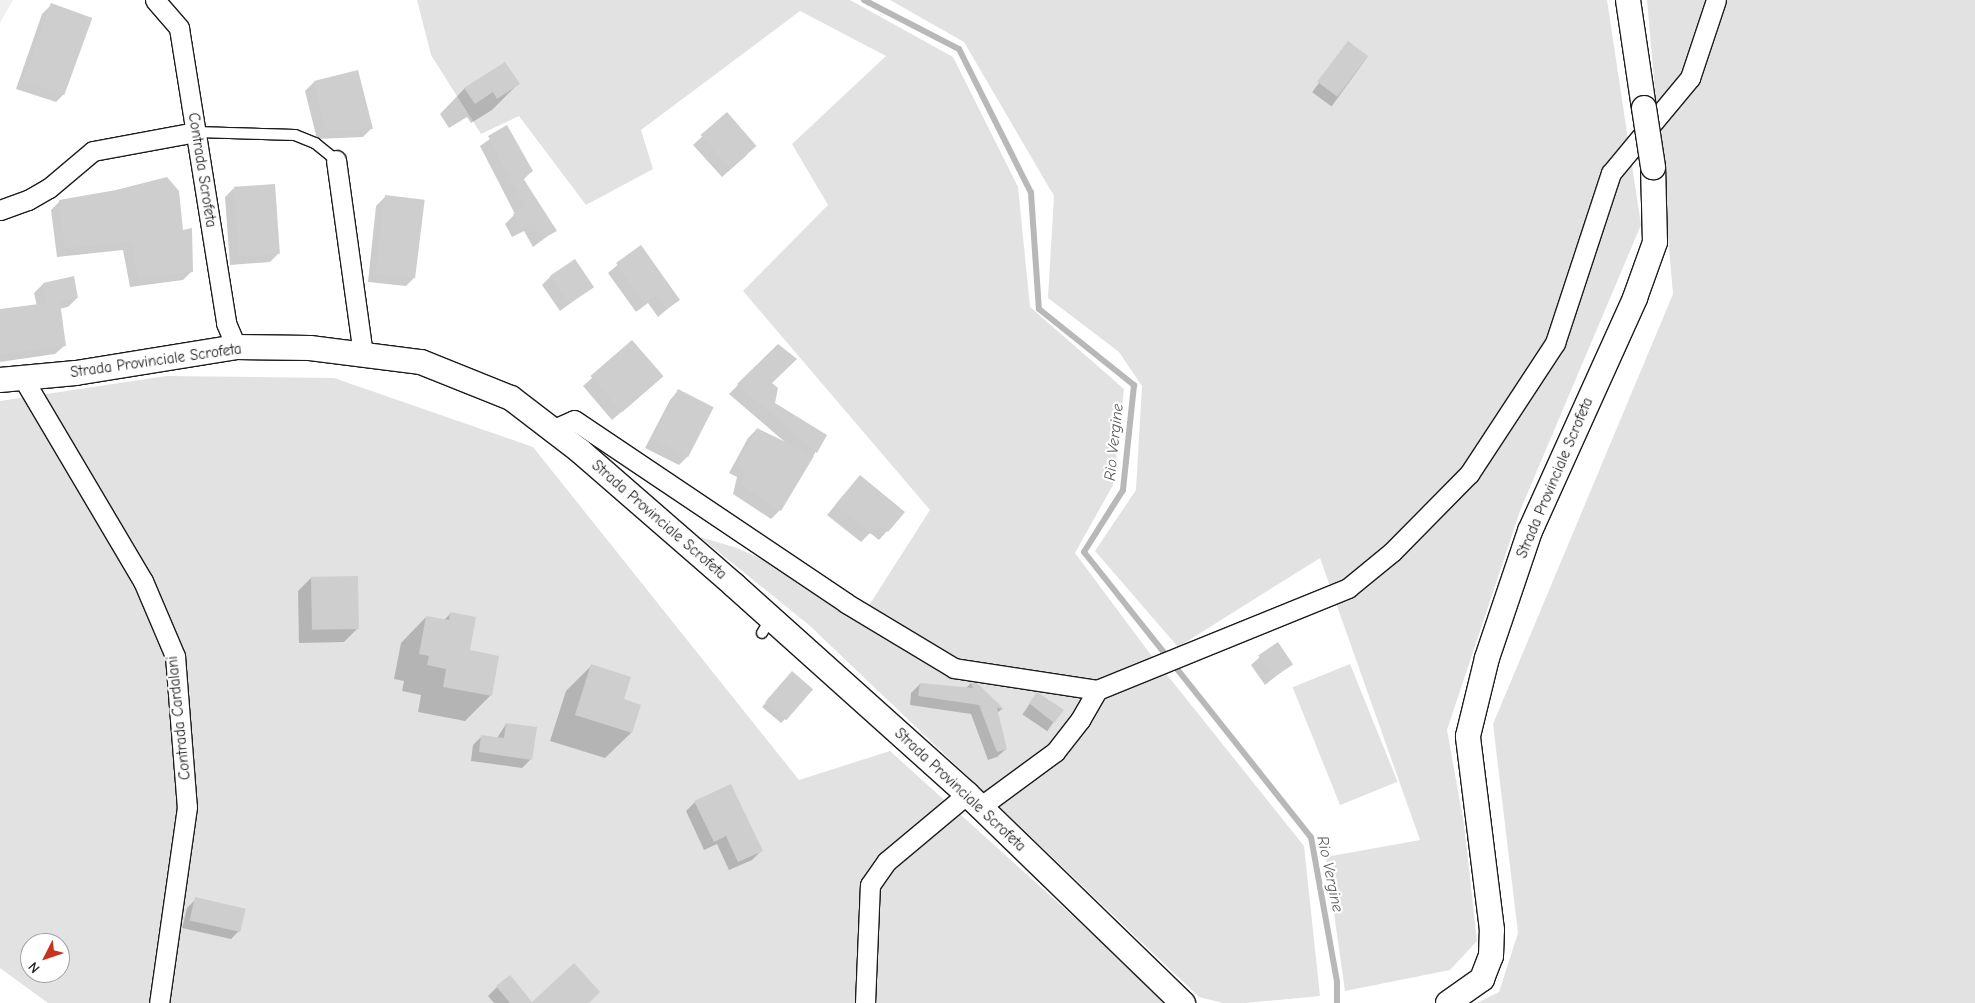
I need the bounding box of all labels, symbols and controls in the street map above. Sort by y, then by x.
street label: Contrada Scrofeta [184,111,220,229]
street label: Strada Provinciale Scrofeta [69,340,243,382]
street label: Strada Provinciale Scrofeta [1513,395,1597,561]
water label: Rio Vergine [1100,402,1128,482]
street label: Strada Provinciale Scrofeta [588,457,730,583]
street label: Contrada Cardalani [164,655,194,781]
street label: Strada Provinciale Scrofeta [891,724,1029,856]
water label: Rio Vergine [1313,834,1347,914]
north arrow [20,933,70,983]
text: N [25,958,43,977]

